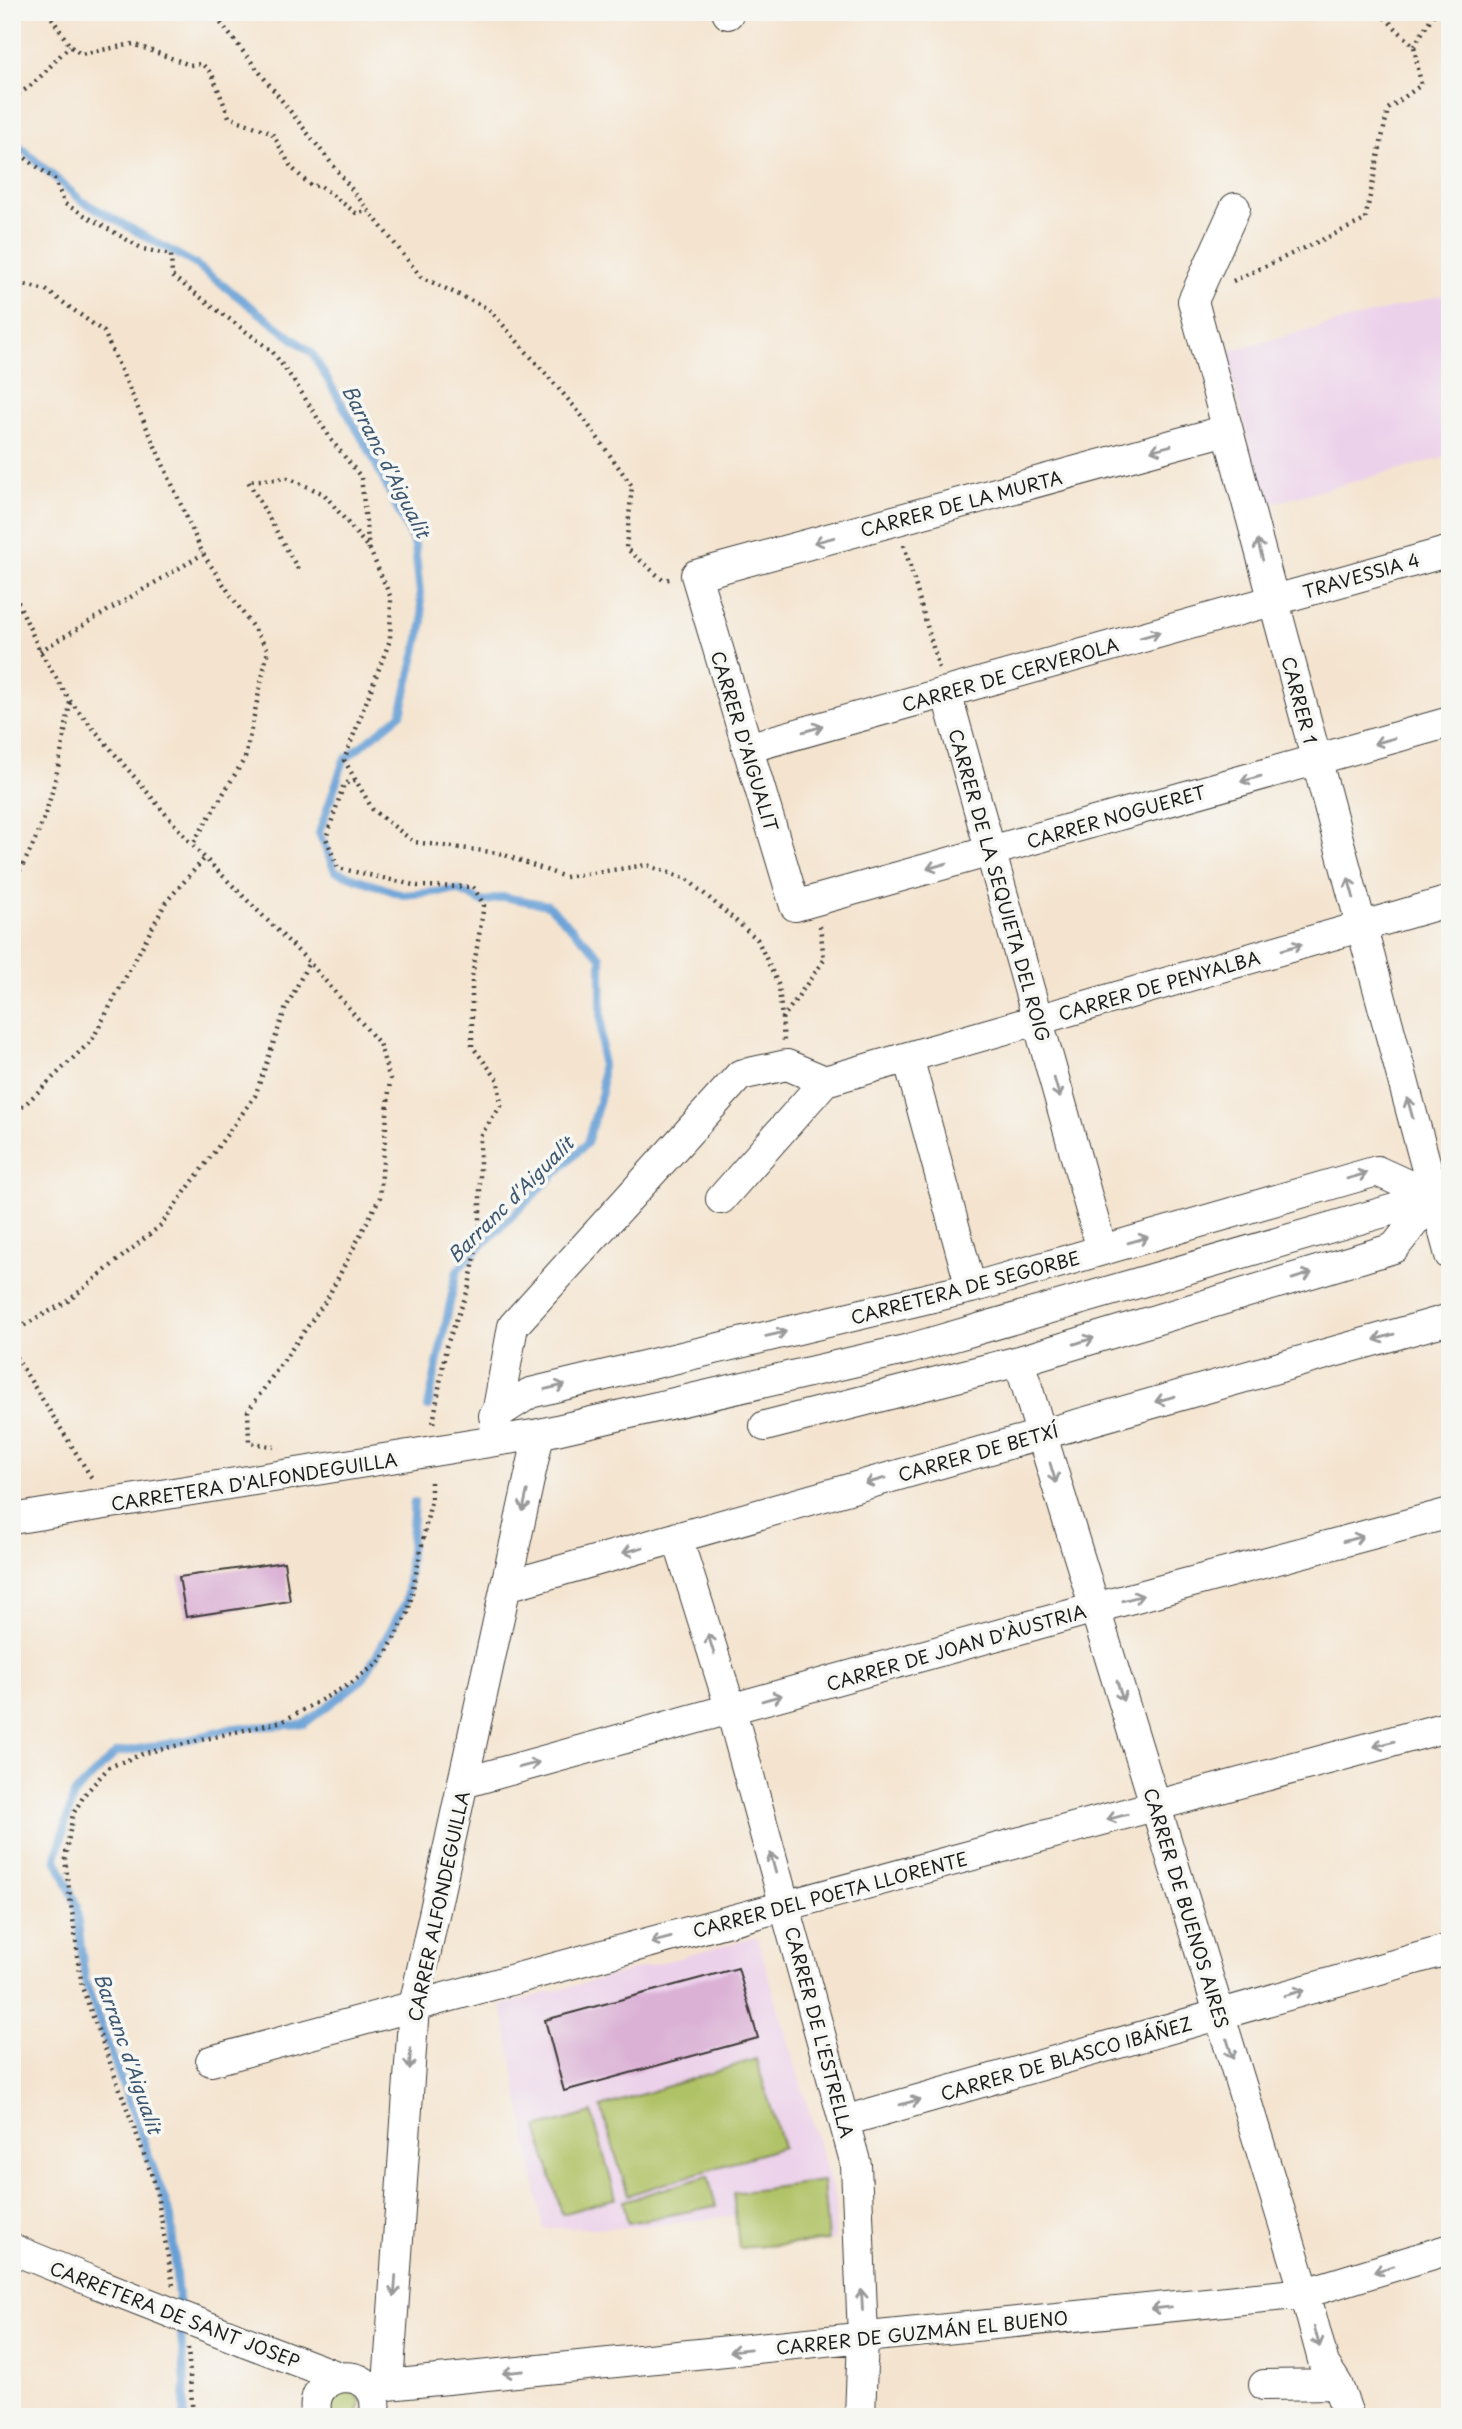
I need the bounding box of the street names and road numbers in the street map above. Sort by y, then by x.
street label: CARRER DE LA MURTA [857,463,1065,543]
street label: TRAVESSIA 4 [1300,545,1422,605]
street label: CARRER DE CERVEROLA [899,630,1121,718]
street label: CARRER D'AIGUALIT [705,647,786,835]
street label: CARRER 1 [1275,653,1325,747]
street label: CARRER DE LA SEQUIETA DEL ROIG [942,726,1058,1044]
street label: CARRER NOGUERET [1023,777,1210,855]
street label: CARRER DE PENYALBA [1055,943,1263,1027]
street label: CARRETERA DE SEGORBE [848,1243,1082,1331]
street label: CARRER DE BETXÍ [895,1416,1062,1488]
street label: CARRETERA D'ALFONDEGUILLA [109,1445,399,1517]
street label: CARRER DE JOAN D'ÀUSTRIA [823,1597,1089,1697]
street label: CARRER DE BUENOS AIRES [1138,1784,1236,2032]
street label: CARRER ALFONDEGUILLA [400,1788,476,2024]
street label: CARRER DEL POETA LLORENTE [689,1844,971,1944]
street label: CARRER DE L'ESTRELLA [779,1923,861,2141]
street label: CARRER DE BLASCO IBÁÑEZ [937,2009,1195,2107]
street label: CARRETERA DE SANT JOSEP [46,2254,304,2374]
street label: CARRER DE GUZMÁN EL BUENO [775,2303,1069,2361]

